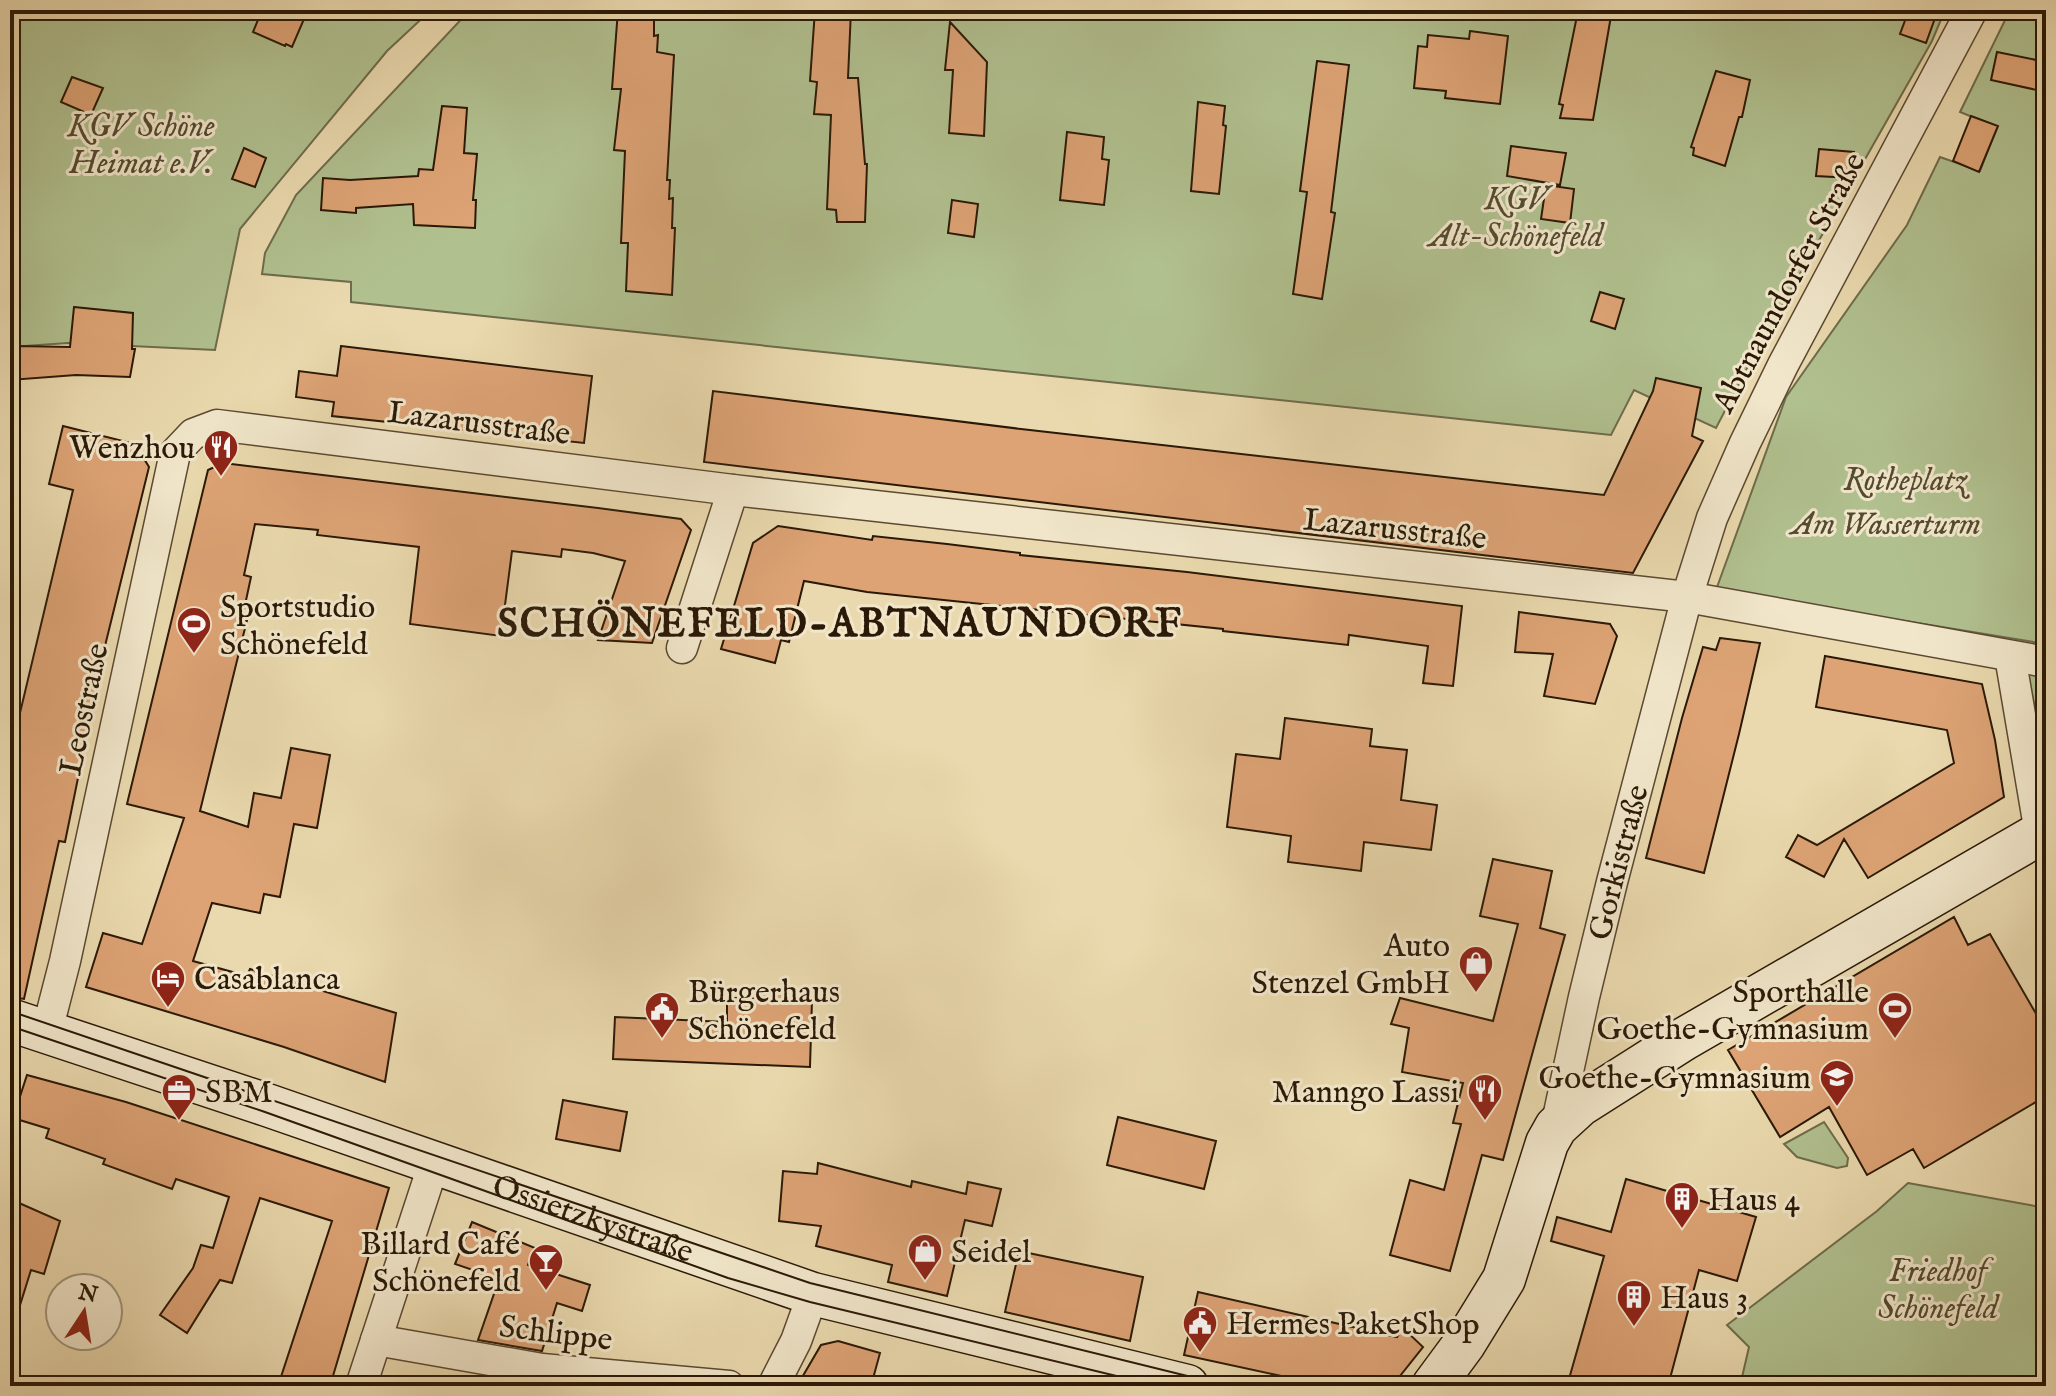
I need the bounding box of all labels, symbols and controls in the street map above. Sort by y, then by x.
park label: KGV Schöne Heimat e.V. [66,107,215,185]
street label: Abtnaundorfer Straße [1704,146,1876,421]
park label: KGV Alt-Schönefeld [1426,180,1605,258]
street label: Lazarusstraße [385,393,572,456]
restaurant icon: Wenzhou [202,428,240,478]
place label: Wenzhou [69,429,195,470]
park label: Rotheplatz [1843,461,1970,502]
street label: Lazarusstraße [1301,500,1488,560]
park label: Am Wasserturm [1788,505,1981,546]
place label: Sportstudio Schönefeld [220,588,375,666]
district label: SCHÖNEFELD-ABTNAUNDORF [497,599,1183,651]
sports icon: Sportstudio Schönefeld [175,605,213,655]
street label: Leostraße [51,640,119,779]
street label: Gorkistraße [1581,781,1660,945]
place label: Auto Stenzel GmbH [1251,927,1450,1005]
shop icon: Auto Stenzel GmbH [1457,944,1495,994]
hotel icon: Casablanca [149,959,187,1009]
place label: Casablanca [194,960,340,1001]
place label: Bürgerhaus Schönefeld [688,973,840,1051]
place label: Sporthalle Goethe-Gymnasium [1596,973,1869,1051]
public building icon: Bürgerhaus Schönefeld [643,990,681,1040]
sports icon: Sporthalle Goethe-Gymnasium [1876,990,1914,1040]
school or university icon: Goethe-Gymnasium [1818,1058,1856,1108]
place label: Goethe-Gymnasium [1538,1059,1811,1100]
office icon: SBM [160,1072,198,1122]
restaurant icon: Manngo Lassi [1466,1072,1504,1122]
place label: SBM [205,1073,273,1114]
place label: Manngo Lassi [1272,1073,1459,1114]
street label: Ossietzkystraße [487,1167,698,1274]
building icon: Haus 4 [1663,1180,1701,1230]
place label: Haus 4 [1708,1181,1800,1222]
place label: Billard Café Schönefeld [360,1225,521,1303]
shop icon: Seidel [906,1232,944,1282]
place label: Seidel [951,1233,1031,1274]
bar icon: Billard Café Schönefeld [527,1242,565,1292]
park label: Friedhof Schönefeld [1878,1252,2000,1330]
north arrow [44,1272,124,1352]
building icon: Haus 3 [1615,1278,1653,1328]
text: N [75,1279,100,1310]
place label: Haus 3 [1660,1279,1748,1320]
public building icon: Hermes PaketShop [1181,1304,1219,1354]
place label: Hermes PaketShop [1226,1305,1480,1346]
street label: Schlippe [497,1307,615,1362]

